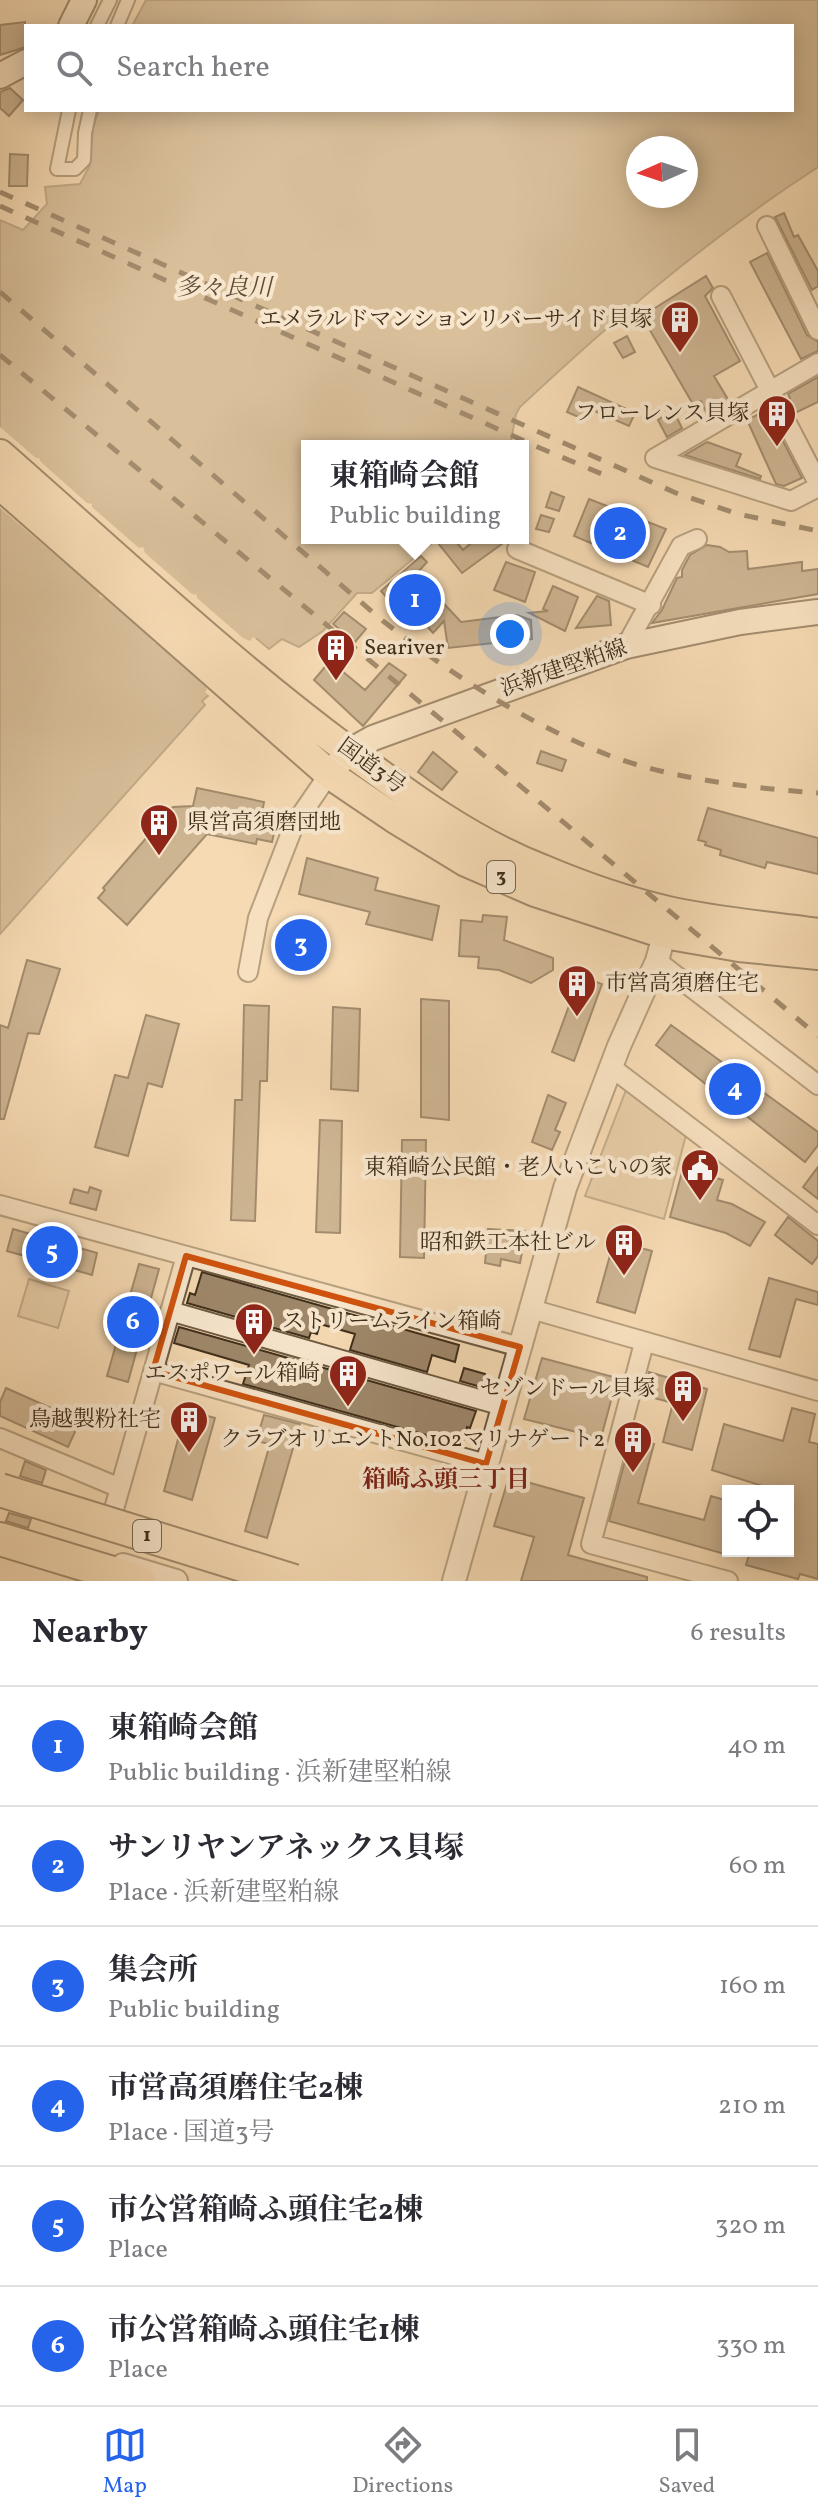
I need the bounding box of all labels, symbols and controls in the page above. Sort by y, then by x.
search box [24,24,794,112]
icon: search [52,46,96,90]
text: Search here [116,47,270,89]
north arrow [626,136,698,208]
water label: 多々良川 [176,272,275,306]
building icon: エメラルドマンションリバーサイド貝塚 [659,299,701,354]
place label: エメラルドマンションリバーサイド貝塚 [260,305,652,336]
building icon: フローレンス貝塚 [756,393,798,448]
place label: フローレンス貝塚 [575,399,749,430]
popup [301,440,529,544]
text: 東箱崎会館 [329,456,479,498]
text: Public building [329,498,501,534]
pin: 2 [594,503,646,563]
pin: 1 [389,570,441,630]
your location [490,614,530,654]
building icon: Seariver [315,627,357,682]
place label: Seariver [364,633,444,664]
street label: 浜新建堅粕線 [497,633,631,705]
street label: 国道3号 [331,732,411,802]
building icon: 県営高須磨団地 [138,802,180,857]
place label: 県営高須磨団地 [187,808,341,839]
road number: 3 [487,861,515,893]
pin: 3 [275,915,327,975]
building icon: 市営高須磨住宅 [556,963,598,1018]
place label: 市営高須磨住宅 [605,969,759,1000]
pin: 4 [709,1059,761,1119]
public building icon: 東箱崎公民館・老人いこいの家 [679,1147,721,1202]
place label: 東箱崎公民館・老人いこいの家 [364,1153,672,1184]
pin: 5 [26,1222,78,1282]
building icon: 昭和鉄工本社ビル [603,1222,645,1277]
place label: 昭和鉄工本社ビル [420,1228,596,1259]
pin: 6 [107,1292,159,1352]
building icon: ストリームライン箱崎 [233,1301,275,1356]
place label: ストリームライン箱崎 [282,1307,501,1338]
building icon: エスポワール箱崎 [327,1353,369,1408]
place label: エスポワール箱崎 [144,1359,320,1390]
building icon: セゾンドール貝塚 [662,1368,704,1423]
place label: セゾンドール貝塚 [479,1374,655,1405]
building icon: 鳥越製粉社宅 [168,1399,210,1454]
place label: 鳥越製粉社宅 [29,1405,161,1436]
building icon: クラブオリエントNo.102マリナゲート2 [612,1419,654,1474]
place label: クラブオリエントNo.102マリナゲート2 [221,1425,605,1456]
district label: 箱崎ふ頭三丁目 [362,1464,530,1498]
map controls [722,1485,794,1557]
button: locate [722,1485,794,1557]
road number: 1 [133,1520,161,1552]
text: Nearby [32,1610,148,1657]
text: 6 results [691,1615,786,1651]
text: 東箱崎会館 [108,1708,258,1750]
text: 1 [53,1728,63,1764]
text: 40 m [727,1728,786,1764]
text: Public building · 浜新建堅粕線 [108,1755,451,1791]
text: サンリヤンアネックス貝塚 [108,1828,464,1870]
text: 2 [51,1848,65,1884]
text: 60 m [729,1848,786,1884]
text: Place · 浜新建堅粕線 [108,1875,339,1911]
text: 集会所 [108,1950,198,1992]
text: 3 [51,1968,65,2004]
text: 160 m [719,1968,786,2004]
text: Public building [108,1992,280,2028]
text: 市営高須磨住宅2棟 [108,2068,364,2110]
text: 4 [50,2088,66,2124]
text: 210 m [718,2088,786,2124]
text: Place · 国道3号 [108,2115,275,2151]
text: 市公営箱崎ふ頭住宅2棟 [108,2190,424,2232]
text: 5 [52,2208,64,2244]
text: 320 m [715,2208,786,2244]
text: Place [108,2232,168,2268]
text: 市公営箱崎ふ頭住宅1棟 [108,2310,420,2352]
text: 6 [51,2328,65,2364]
text: 330 m [716,2328,786,2364]
text: Place [108,2352,168,2388]
tab: Map [103,2423,147,2502]
tab: Directions [352,2423,453,2502]
tab: Saved [659,2423,715,2502]

